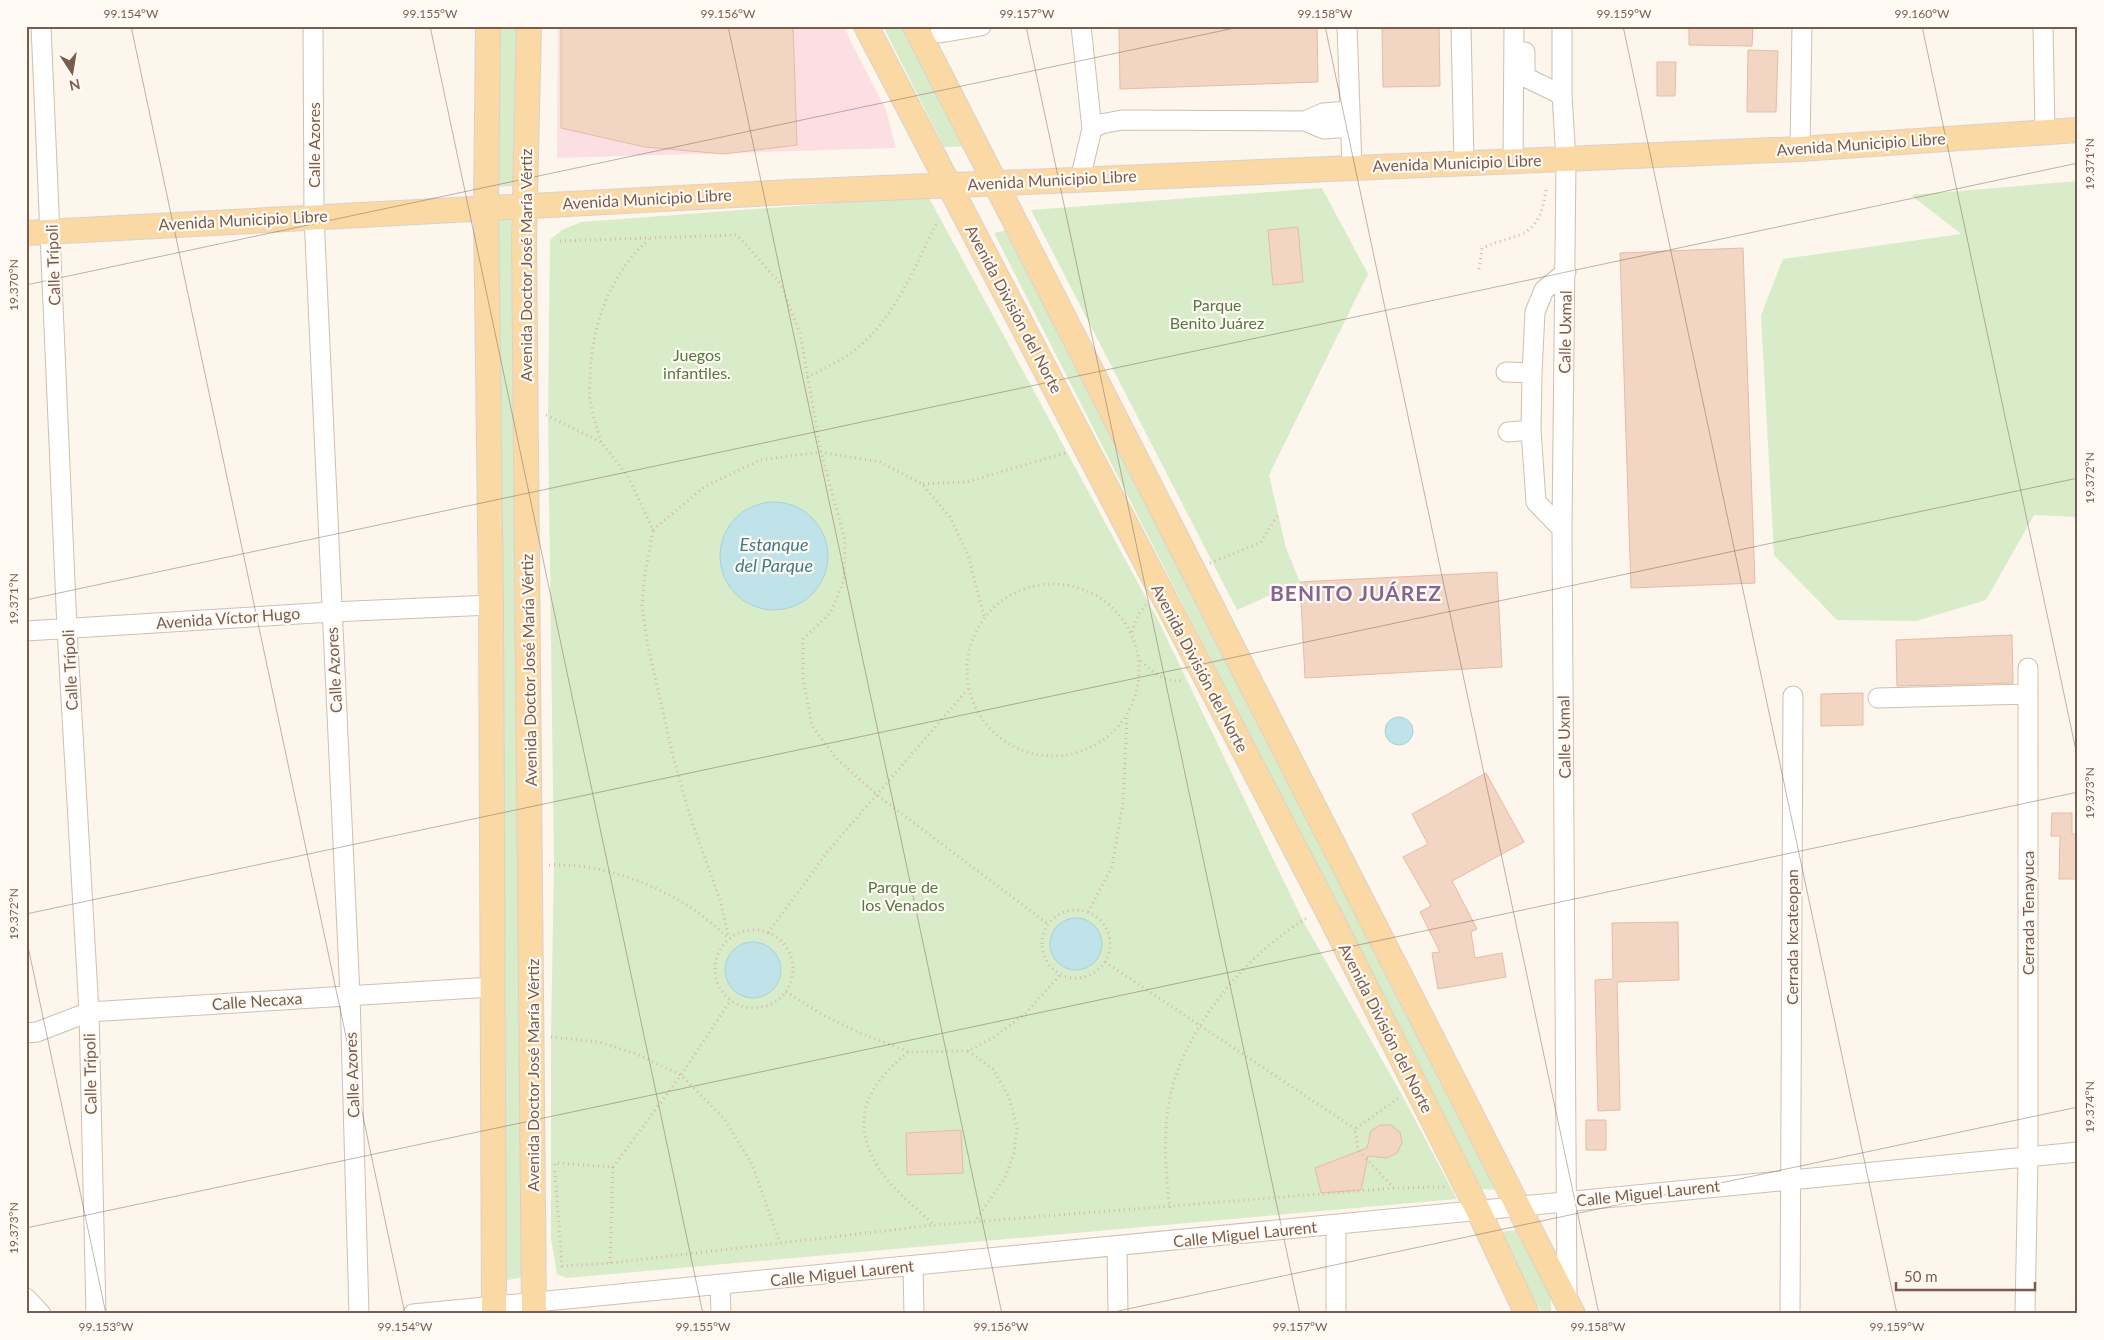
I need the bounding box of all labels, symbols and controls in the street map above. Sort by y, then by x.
text: 99.154°W [103,6,159,21]
text: 99.155°W [402,6,458,21]
text: 99.156°W [700,6,756,21]
text: 99.157°W [999,6,1055,21]
text: 99.158°W [1297,6,1353,21]
text: 99.159°W [1596,6,1652,21]
text: 99.160°W [1894,6,1950,21]
north arrow [48,48,98,98]
text: N [68,76,82,95]
street label: Calle Azores [304,102,323,188]
street label: Avenida Municipio Libre [1776,128,1946,159]
text: 19.371°N [2082,138,2097,190]
street label: Avenida Doctor José María Vértiz [516,149,535,381]
street label: Avenida Municipio Libre [1372,150,1542,175]
street label: Avenida Municipio Libre [967,166,1137,193]
street label: Avenida Municipio Libre [562,185,732,212]
street label: Avenida Municipio Libre [158,206,328,233]
street label: Avenida División del Norte [962,222,1067,396]
street label: Calle Trípoli [42,224,63,306]
text: 19.370°N [6,259,21,311]
street label: Calle Uxmal [1554,290,1575,374]
park label: Parque Benito Juárez [1170,295,1264,332]
park label: Juegos infantiles. [663,345,731,382]
text: 19.372°N [2082,452,2097,504]
water label: Estanque del Parque [735,533,813,576]
street label: Avenida Doctor José María Vértiz [517,553,540,787]
text: 19.371°N [6,573,21,625]
district label: BENITO JUÁREZ [1270,580,1442,605]
street label: Avenida División del Norte [1148,581,1253,755]
street label: Avenida Víctor Hugo [155,603,301,632]
street label: Calle Azores [322,626,345,713]
street label: Calle Trípoli [58,629,81,711]
street label: Calle Uxmal [1553,695,1574,779]
text: 19.373°N [2082,767,2097,819]
street label: Cerrada Tenayuca [2018,851,2037,975]
street label: Cerrada Ixcateopan [1782,869,1801,1005]
park label: Parque de los Venados [861,877,945,914]
text: 19.372°N [6,888,21,940]
street label: Avenida División del Norte [1335,940,1437,1116]
street label: Avenida Doctor José María Vértiz [523,959,542,1191]
street label: Calle Necaxa [211,988,303,1013]
street label: Calle Azores [341,1032,362,1118]
street label: Calle Trípoli [79,1033,100,1115]
text: 19.374°N [2082,1081,2097,1133]
street label: Calle Miguel Laurent [1575,1175,1721,1210]
text: 19.373°N [6,1202,21,1254]
street label: Calle Miguel Laurent [1172,1216,1318,1251]
street label: Calle Miguel Laurent [769,1255,915,1290]
scale bar [1896,1260,2035,1292]
text: 50 m [1904,1267,1938,1285]
text: 99.153°W [78,1319,134,1334]
text: 99.154°W [377,1319,433,1334]
text: 99.155°W [675,1319,731,1334]
text: 99.156°W [973,1319,1029,1334]
text: 99.157°W [1272,1319,1328,1334]
text: 99.158°W [1570,1319,1626,1334]
text: 99.159°W [1869,1319,1925,1334]

